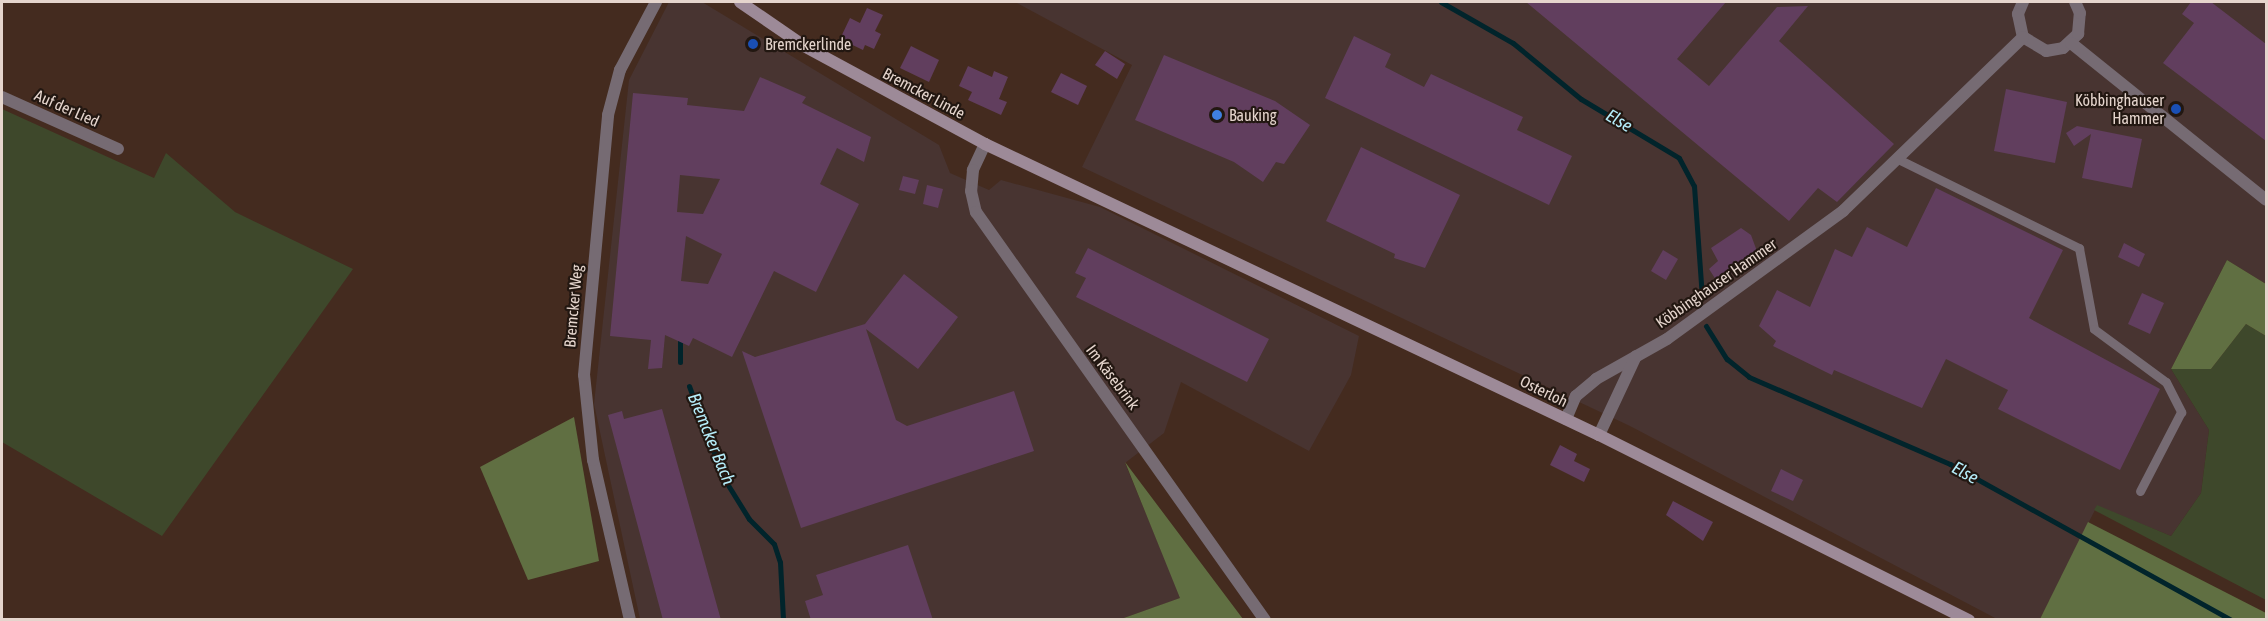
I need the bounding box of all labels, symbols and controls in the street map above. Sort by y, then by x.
place label: Bremckerlinde [765,34,851,54]
marker: Bremckerlinde [746,37,760,51]
street label: Bremcker Linde [880,63,968,123]
street label: Auf der Lied [32,85,102,131]
place label: Köbbinghauser Hammer [2075,90,2164,128]
marker: Köbbinghauser Hammer [2169,102,2183,116]
place label: Bauking [1229,105,1277,125]
water label: Else [1602,105,1636,137]
marker: Bauking [1210,108,1224,122]
street label: Köbbinghauser Hammer [1652,234,1780,332]
street label: Bremcker Weg [560,264,586,348]
street label: Im Käsebrink [1082,341,1144,413]
street label: Osterloh [1517,371,1571,411]
water label: Bremcker Bach [683,390,739,488]
water label: Else [1948,457,1982,489]

